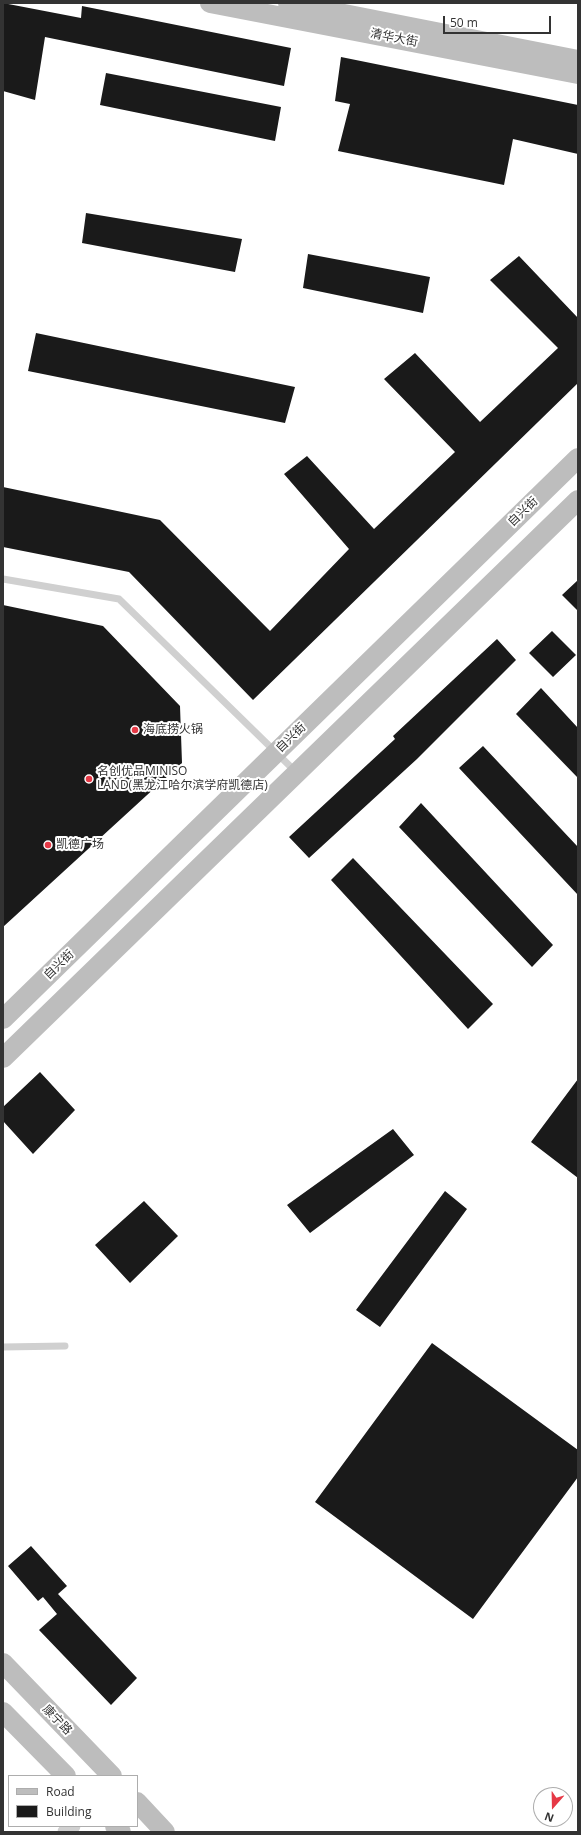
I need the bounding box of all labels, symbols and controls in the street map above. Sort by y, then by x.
scale bar [445,8,553,34]
text: 50 m [450,14,478,31]
street label: 清华大街 [369,26,419,50]
street label: 自兴街 [505,494,541,530]
street label: 自兴街 [273,720,309,756]
place label: 海底捞火锅 [143,723,203,737]
marker: 海底捞火锅 [130,725,140,735]
place label: 名创优品MINISO LAND(黑龙江哈尔滨学府凯德店) [97,765,268,793]
marker: 名创优品MINISO LAND(黑龙江哈尔滨学府凯德店) [84,774,94,784]
place label: 凯德广场 [56,838,104,852]
marker: 凯德广场 [43,840,53,850]
street label: 自兴街 [41,947,77,983]
street label: 康宁路 [39,1702,75,1738]
legend [8,1775,138,1827]
text: Road [46,1783,75,1800]
north arrow [533,1787,573,1827]
text: Building [46,1803,91,1820]
text: N [542,1809,556,1826]

